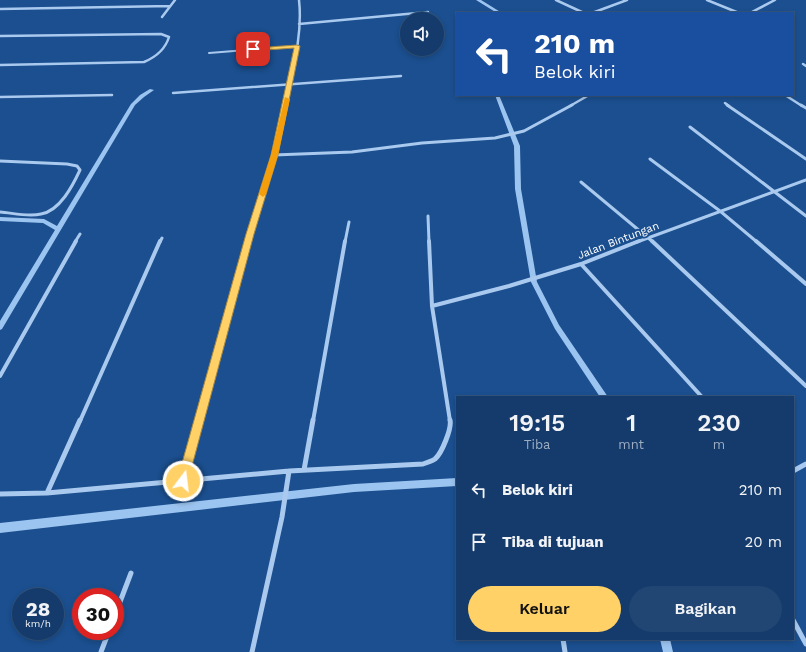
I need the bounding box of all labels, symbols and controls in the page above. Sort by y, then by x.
map controls [400,12,444,56]
button: sound [400,12,444,56]
text: 210 m [534,27,615,60]
icon: left [468,28,520,80]
pin [236,32,270,66]
icon: arrive [242,38,264,60]
text: Belok kiri [534,61,616,82]
street label: Jalan Bintungan [576,219,661,262]
text: 19:15 [509,409,565,437]
text: 1 [626,409,636,437]
text: 230 [697,409,741,437]
text: Tiba [524,437,550,452]
text: mnt [618,437,644,452]
text: m [713,437,725,452]
position arrow [162,460,204,502]
icon: left [468,479,490,501]
text: Belok kiri [502,481,573,499]
text: 210 m [739,481,782,499]
icon: arrive [468,531,490,553]
text: Tiba di tujuan [502,533,604,551]
text: 20 m [745,533,782,551]
button: Keluar [468,586,621,632]
button: Bagikan [629,586,782,632]
speed limit sign: 30 [72,588,124,640]
text: 28 [26,597,50,621]
text: km/h [25,618,51,629]

